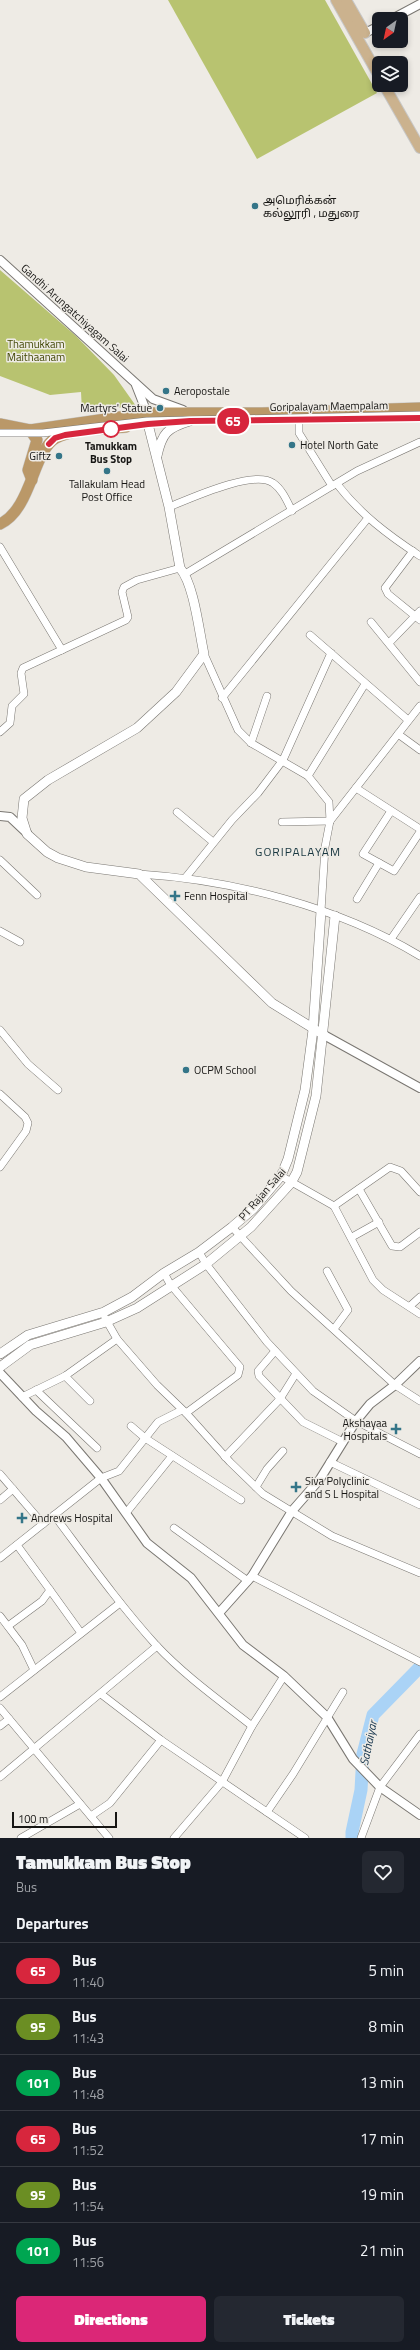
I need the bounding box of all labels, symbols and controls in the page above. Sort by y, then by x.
north arrow [372,12,408,48]
map controls [372,12,408,92]
button: layers [372,56,408,92]
place label: அமெரிக்கன் கல்லூரி , மதுரை [263,192,360,221]
marker: அமெரிக்கன் கல்லூரி , மதுரை [250,201,260,211]
street label: Gandhi Arungatchiyagam Salai [17,260,133,366]
park label: Thamukkam Maithaanam [7,336,65,365]
place label: Aeropostale [174,383,230,399]
marker: Aeropostale [161,386,171,396]
street label: Goripalayam Maempalam [270,397,388,415]
place label: Martyrs' Statue [80,400,152,416]
marker: Martyrs' Statue [155,403,165,413]
line badge: 65 [215,408,251,434]
text: 65 [225,410,241,431]
marker: Tamukkam Bus Stop [102,420,120,438]
place label: Hotel North Gate [300,437,379,453]
place label: Tamukkam Bus Stop [85,438,137,467]
marker: Hotel North Gate [287,440,297,450]
place label: Giftz [29,448,51,464]
marker: Giftz [54,451,64,461]
marker: Tallakulam Head Post Office [102,466,112,476]
place label: Tallakulam Head Post Office [69,476,145,505]
district label: GORIPALAYAM [255,842,341,861]
place label: Fenn Hospital [184,888,248,904]
marker: Fenn Hospital [169,890,181,902]
place label: OCPM School [194,1062,256,1078]
marker: OCPM School [181,1065,191,1075]
street label: PT Rajan Salai [235,1164,289,1224]
place label: Akshayaa Hospitals [342,1415,387,1444]
marker: Akshayaa Hospitals [390,1423,402,1435]
place label: Siva Polyclinic and S L Hospital [305,1473,379,1502]
marker: Siva Polyclinic and S L Hospital [290,1481,302,1493]
place label: Andrews Hospital [31,1510,113,1526]
marker: Andrews Hospital [16,1512,28,1524]
water label: Sathaiyar [354,1717,382,1767]
scale bar [12,1810,117,1829]
text: 100 m [18,1811,48,1827]
text: Tamukkam Bus Stop [16,1847,191,1876]
button: heart [362,1851,404,1893]
text: Bus [16,1877,37,1897]
text: Departures [16,1912,89,1935]
text: Bus [72,1949,97,1972]
text: 5 min [368,1959,404,1982]
text: 65 [30,1960,46,1981]
text: 11:40 [72,1972,104,1992]
text: Bus [72,2005,97,2028]
text: 8 min [368,2015,404,2038]
text: 95 [30,2016,46,2037]
text: 11:43 [72,2028,104,2048]
text: Bus [72,2061,97,2084]
text: 13 min [360,2071,404,2094]
text: 101 [26,2072,50,2093]
text: 11:48 [72,2084,104,2104]
text: Bus [72,2117,97,2140]
text: 17 min [360,2127,404,2150]
text: 65 [30,2128,46,2149]
text: 11:52 [72,2140,104,2160]
text: Bus [72,2173,97,2196]
text: 19 min [360,2183,404,2206]
text: 95 [30,2184,46,2205]
text: 11:54 [72,2196,104,2216]
text: Bus [72,2229,97,2252]
text: 21 min [360,2239,404,2262]
text: 101 [26,2240,50,2261]
text: 11:56 [72,2252,104,2272]
button: Directions [16,2296,206,2342]
button: Tickets [214,2296,404,2342]

